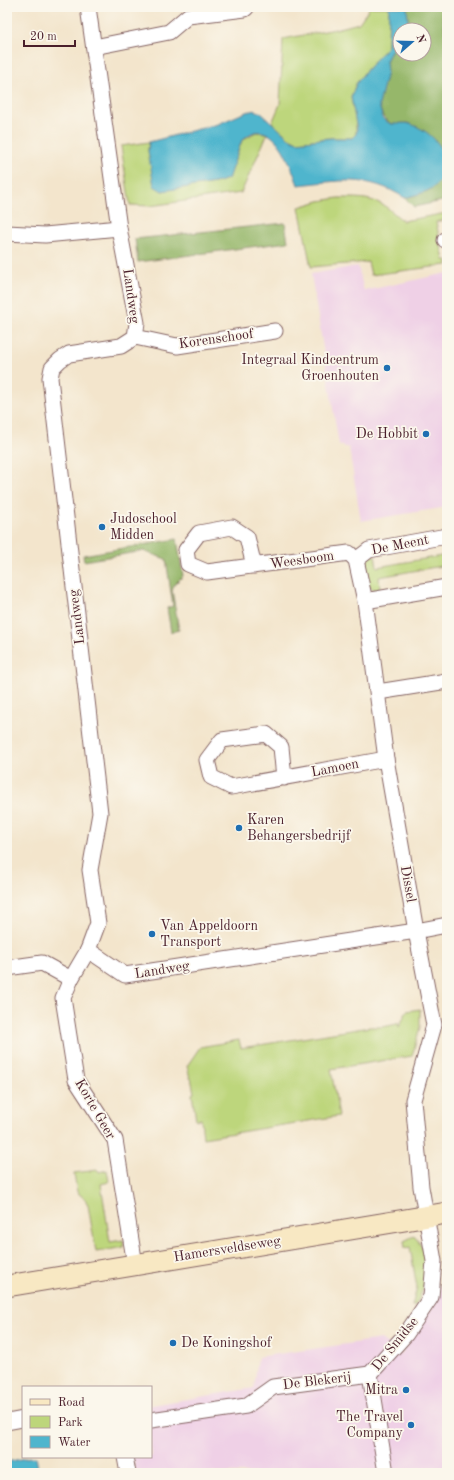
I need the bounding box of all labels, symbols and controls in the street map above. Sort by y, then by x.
scale bar [24,22,75,48]
north arrow [392,22,432,62]
text: 20 m [30,31,57,43]
text: N [413,33,427,45]
street label: Landweg [120,268,142,325]
street label: Korenschoof [178,327,256,351]
place label: Integraal Kindcentrum Groenhouten [241,353,379,383]
marker: Integraal Kindcentrum Groenhouten [382,363,392,373]
place label: De Hobbit [356,427,418,441]
marker: De Hobbit [421,429,431,439]
place label: Judoschool Midden [110,512,177,542]
marker: Judoschool Midden [97,522,107,532]
street label: De Meent [370,533,430,557]
street label: Weesboom [269,549,335,571]
street label: Landweg [67,588,87,645]
street label: Lamoen [310,756,360,779]
place label: Karen Behangersbedrijf [247,813,352,843]
marker: Karen Behangersbedrijf [234,823,244,833]
street label: Dissel [398,865,418,904]
place label: Van Appeldoorn Transport [160,919,258,949]
marker: Van Appeldoorn Transport [147,929,157,939]
street label: Landweg [134,959,191,981]
street label: Korte Geer [72,1076,118,1142]
street label: Hamersveldseweg [172,1234,282,1264]
street label: De Smidse [369,1314,421,1374]
place label: De Koningshof [181,1336,273,1350]
marker: De Koningshof [168,1338,178,1348]
street label: De Blekerij [282,1370,352,1392]
place label: Mitra [365,1383,398,1397]
marker: Mitra [401,1385,411,1395]
legend [22,1386,152,1458]
text: Road [58,1397,85,1409]
place label: The Travel Company [336,1410,404,1440]
text: Park [58,1417,83,1429]
marker: The Travel Company [406,1420,416,1430]
text: Water [58,1437,91,1449]

